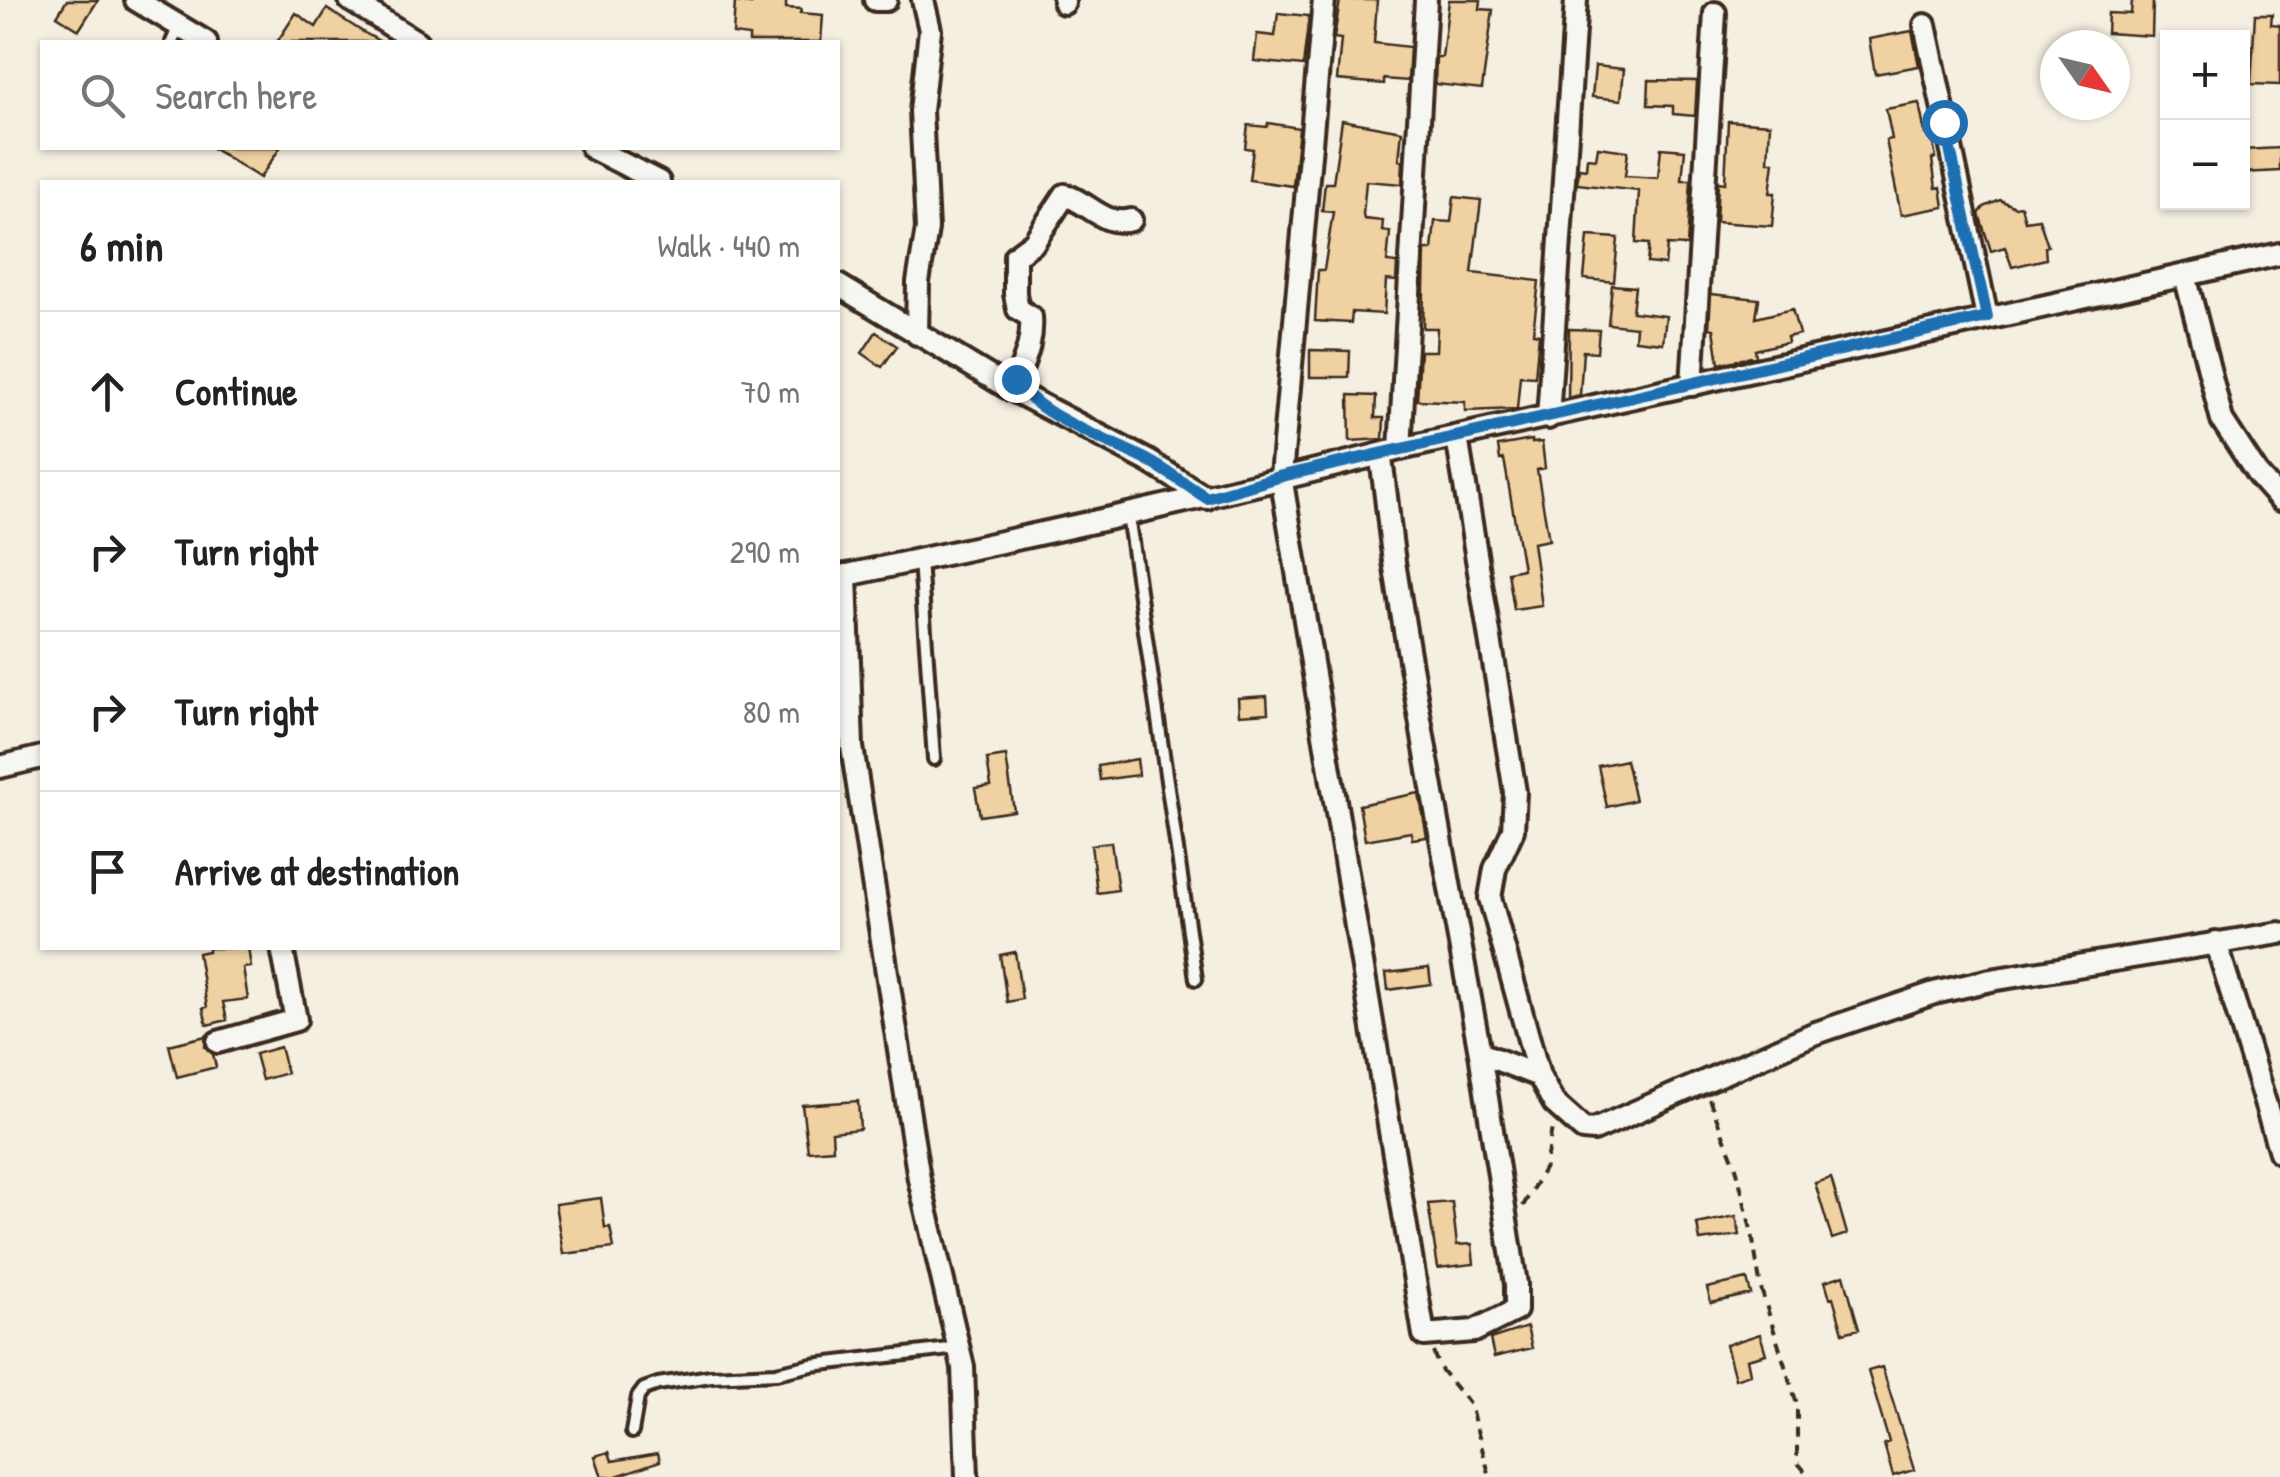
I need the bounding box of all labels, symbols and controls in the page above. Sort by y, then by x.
north arrow [2040,30,2130,120]
map controls [2160,30,2250,210]
button: + [2160,30,2250,120]
search box [40,40,840,150]
icon: search [75,68,130,123]
text: Search here [155,69,317,121]
route start [1922,100,1968,146]
button: − [2160,120,2250,210]
text: 6 min [80,217,163,274]
text: Walk · 440 m [657,224,800,267]
route end [994,357,1040,403]
icon: ahead [80,364,135,419]
text: Continue [175,365,297,417]
text: 70 m [741,370,800,413]
icon: right [80,524,135,579]
text: Turn right [175,525,318,577]
text: 290 m [730,530,800,573]
icon: right [80,684,135,739]
text: Turn right [175,685,318,737]
text: 80 m [743,690,800,733]
icon: arrive [80,844,135,899]
text: Arrive at destination [175,845,459,897]

